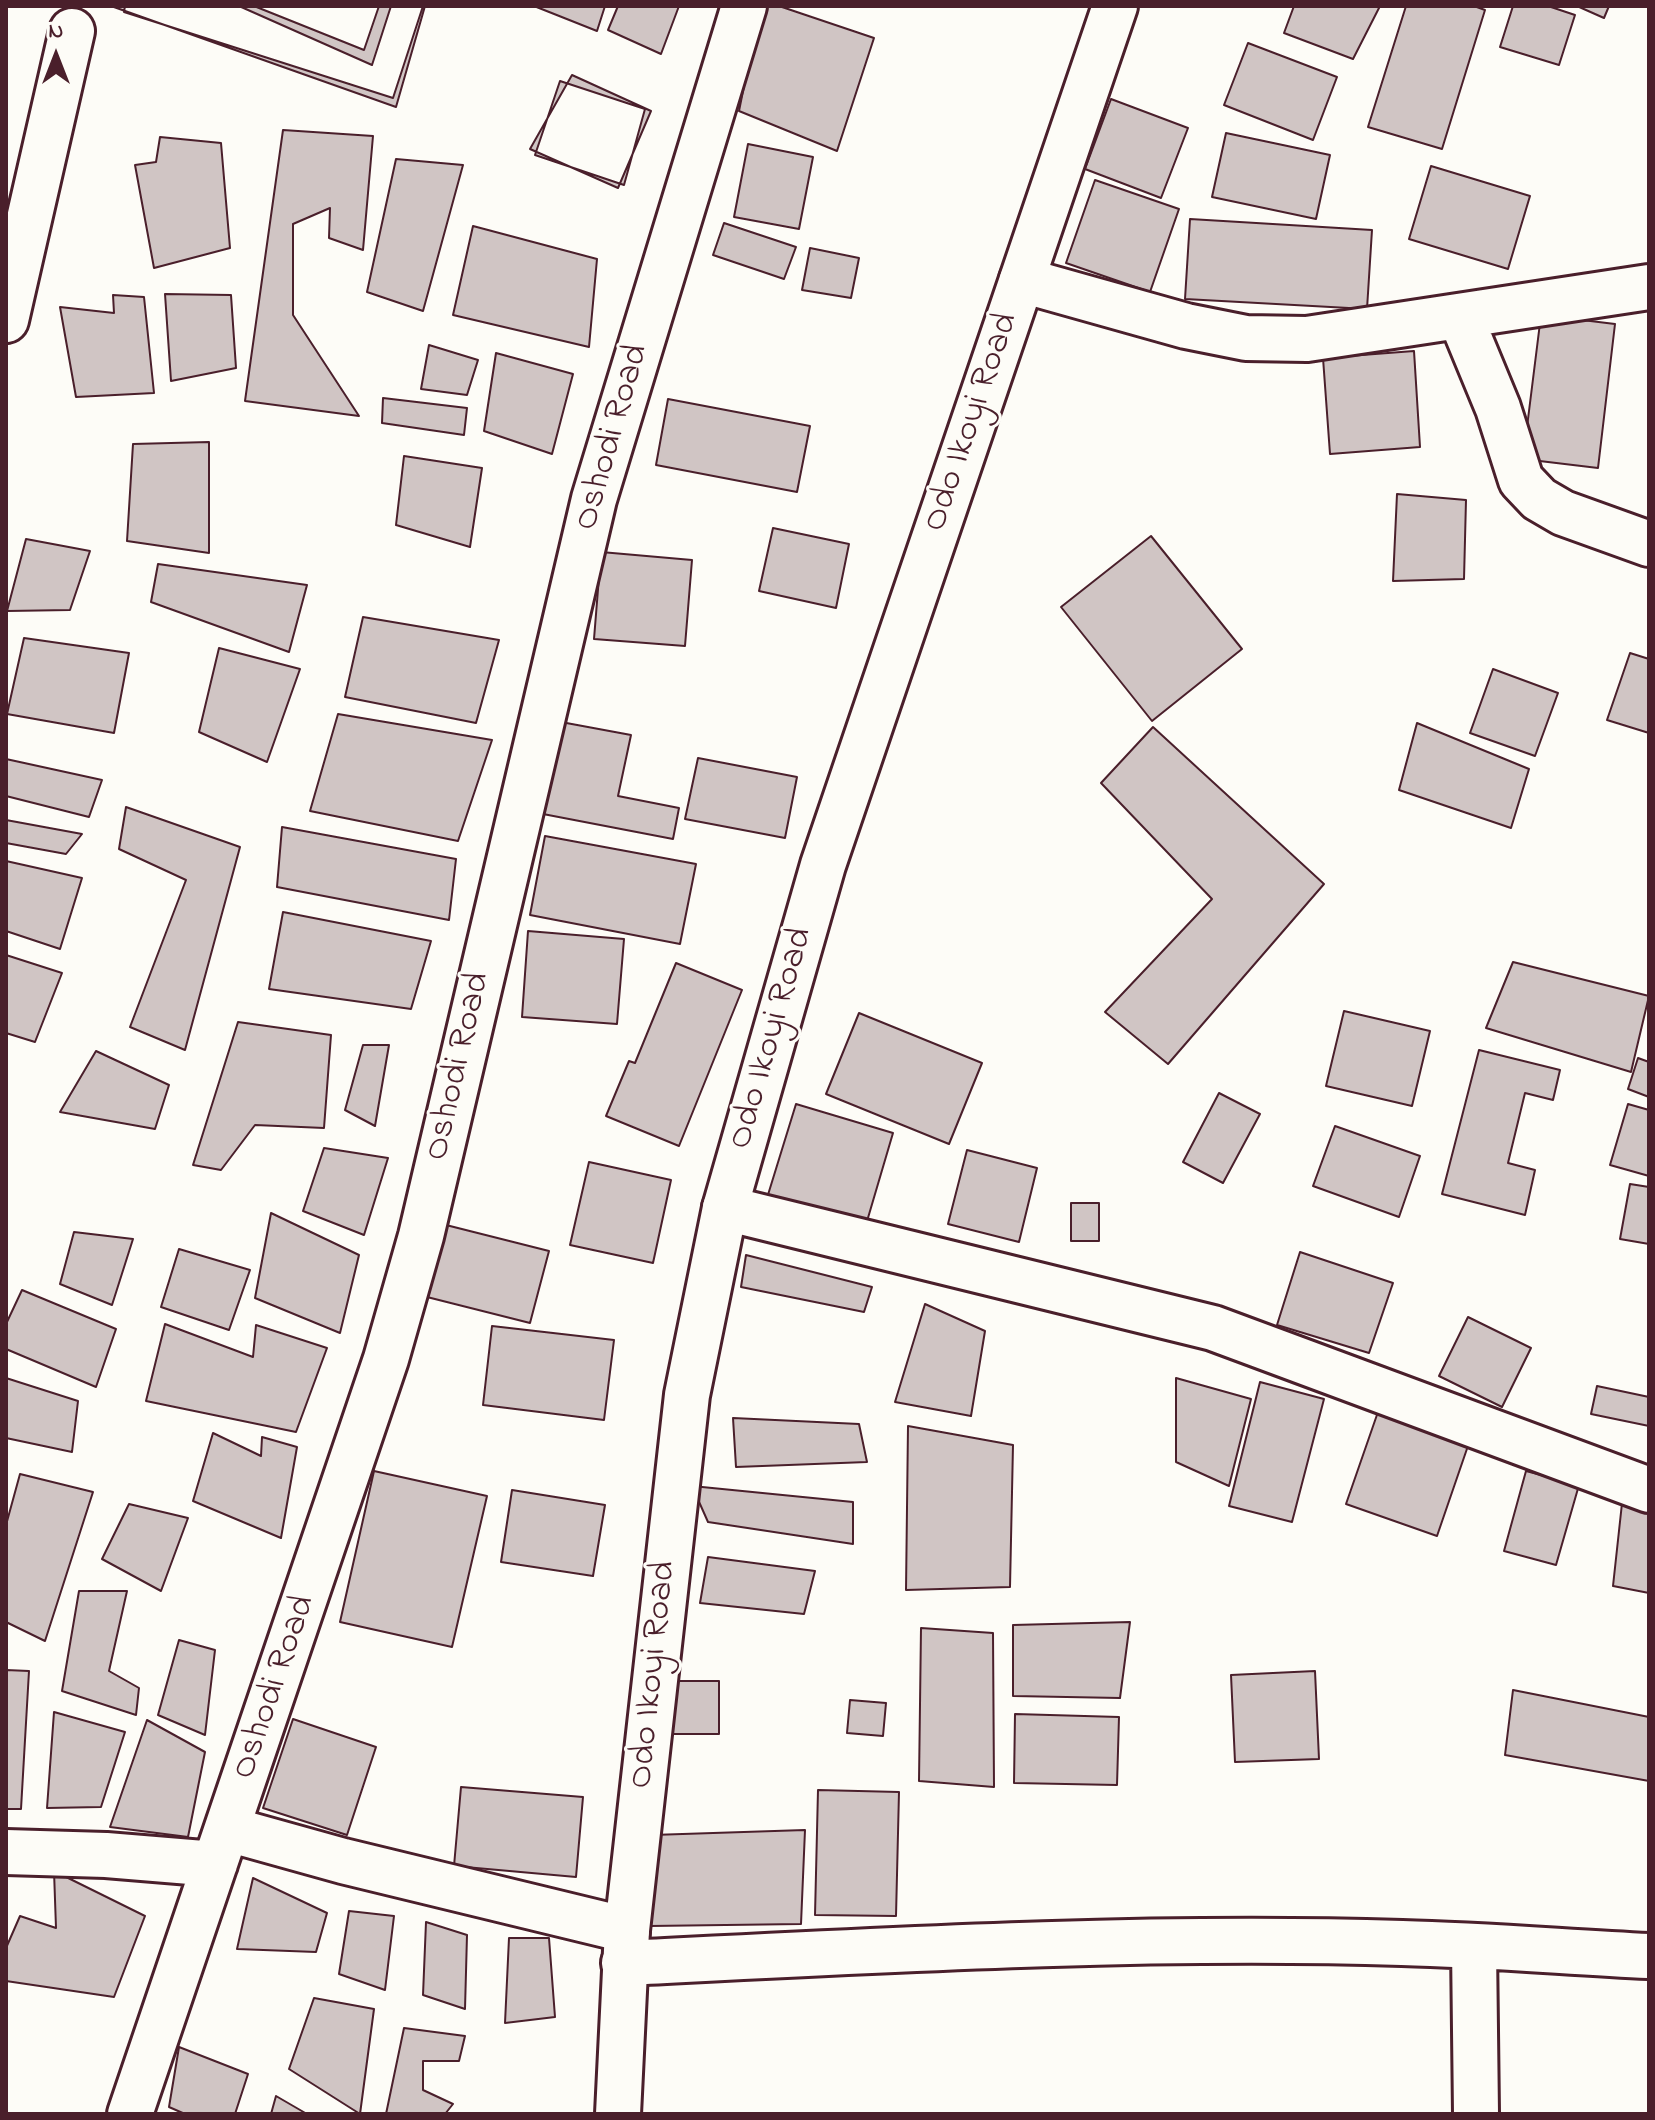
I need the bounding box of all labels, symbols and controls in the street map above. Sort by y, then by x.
north arrow [16,16,96,96]
text: N [49,16,63,48]
street label: Odo Ikoyi Road [915,308,1031,538]
street label: Oshodi Road [567,340,661,536]
street label: Odo Ikoyi Road [721,923,825,1155]
street label: Oshodi Road [417,969,503,1165]
street label: Odo Ikoyi Road [622,1559,688,1791]
street label: Oshodi Road [224,1590,328,1786]

